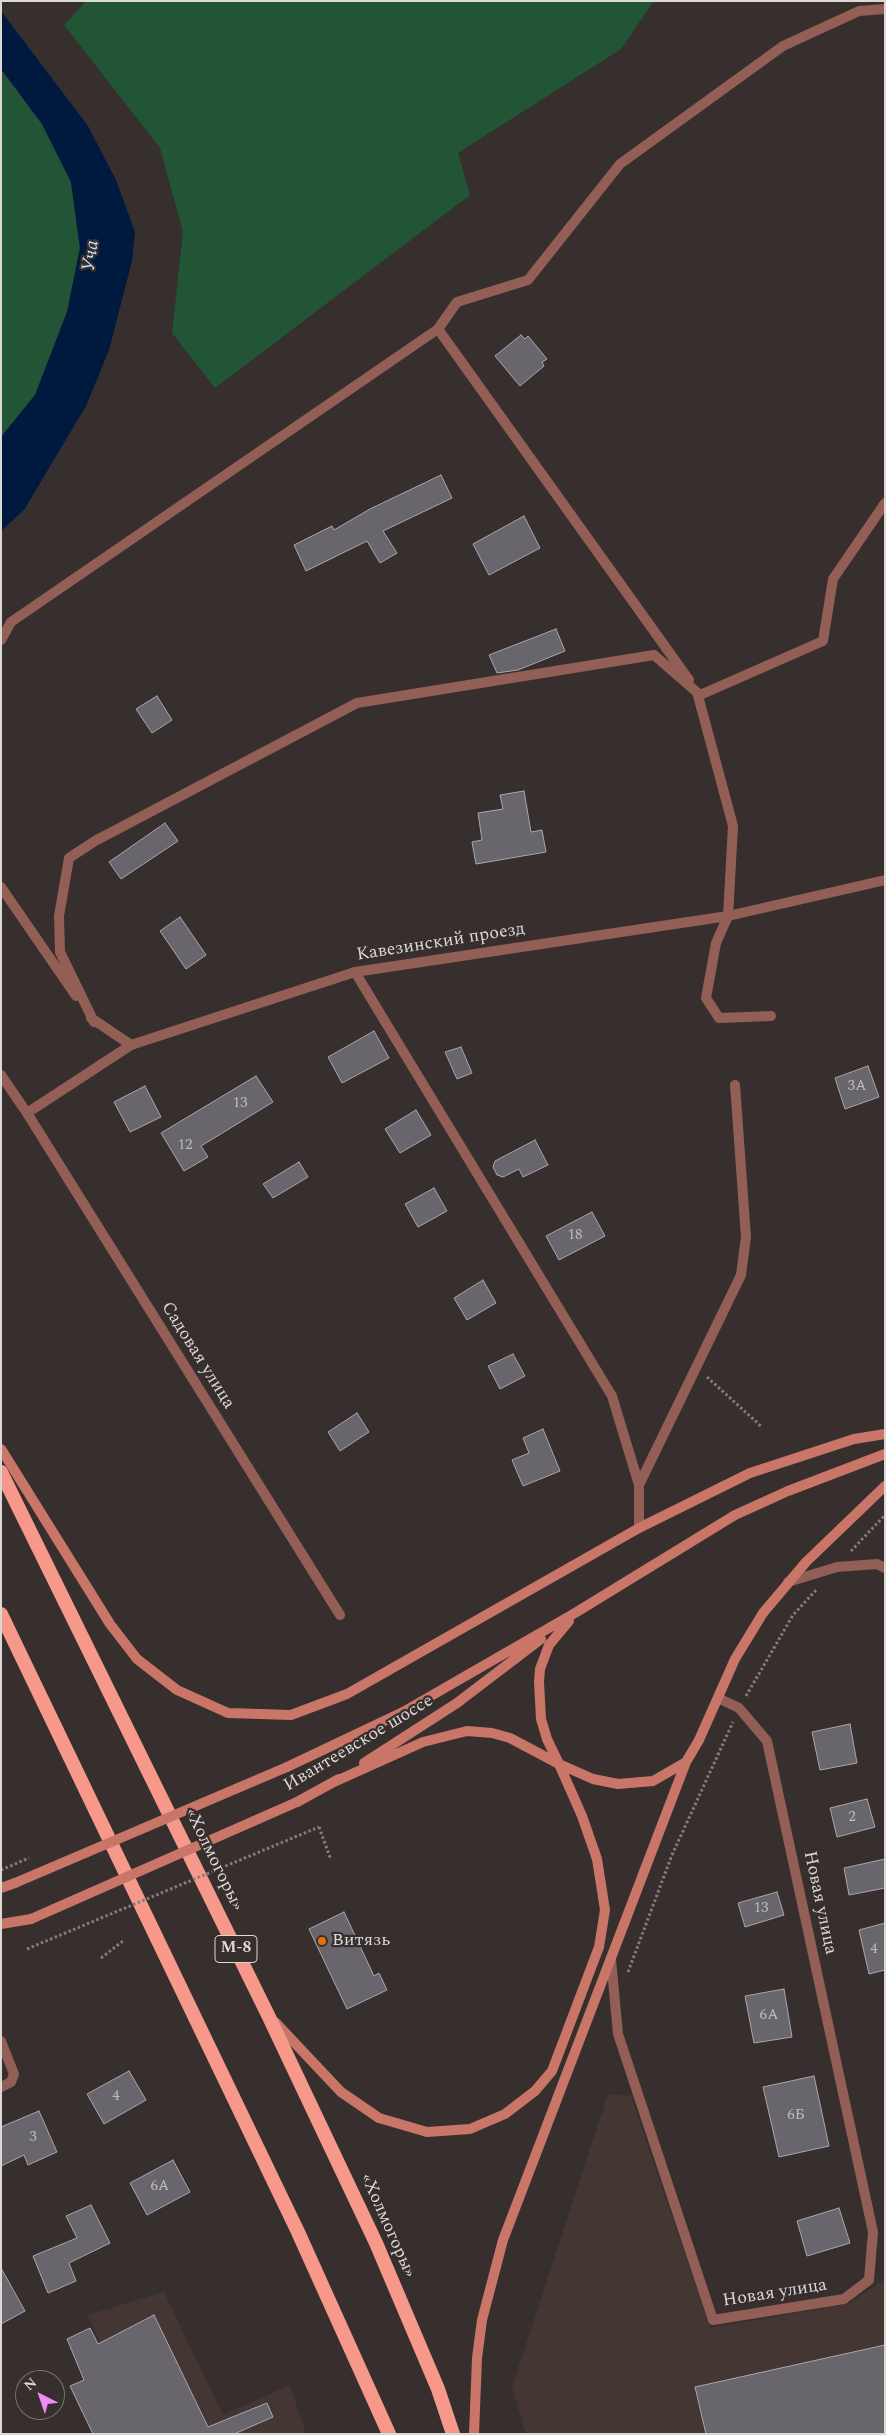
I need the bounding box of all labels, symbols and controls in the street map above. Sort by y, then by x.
water label: Уча [79,239,105,273]
street label: Кавезинский проезд [355,919,527,967]
house number: 3А [848,1078,866,1096]
house number: 13 [233,1095,247,1113]
house number: 12 [178,1137,192,1155]
house number: 18 [568,1227,582,1245]
street label: Садовая улица [155,1298,239,1414]
street label: Ивантеевское шоссе [280,1691,438,1797]
street label: «Холмогоры» [179,1805,247,1915]
house number: 2 [848,1809,856,1827]
street label: Новая улица [797,1849,841,1957]
house number: 13 [754,1900,768,1918]
place label: Витязь [332,1930,390,1952]
marker: Витязь [316,1935,328,1947]
road number: М-8 [215,1936,257,1962]
house number: 4 [870,1941,878,1959]
house number: 6А [760,2007,778,2025]
house number: 4 [112,2088,120,2106]
house number: 6Б [787,2107,805,2125]
house number: 3 [29,2129,37,2147]
street label: «Холмогоры» [354,2171,420,2281]
house number: 6А [151,2178,169,2196]
street label: Новая улица [721,2275,829,2313]
north arrow [15,2370,65,2420]
text: N [19,2372,42,2396]

